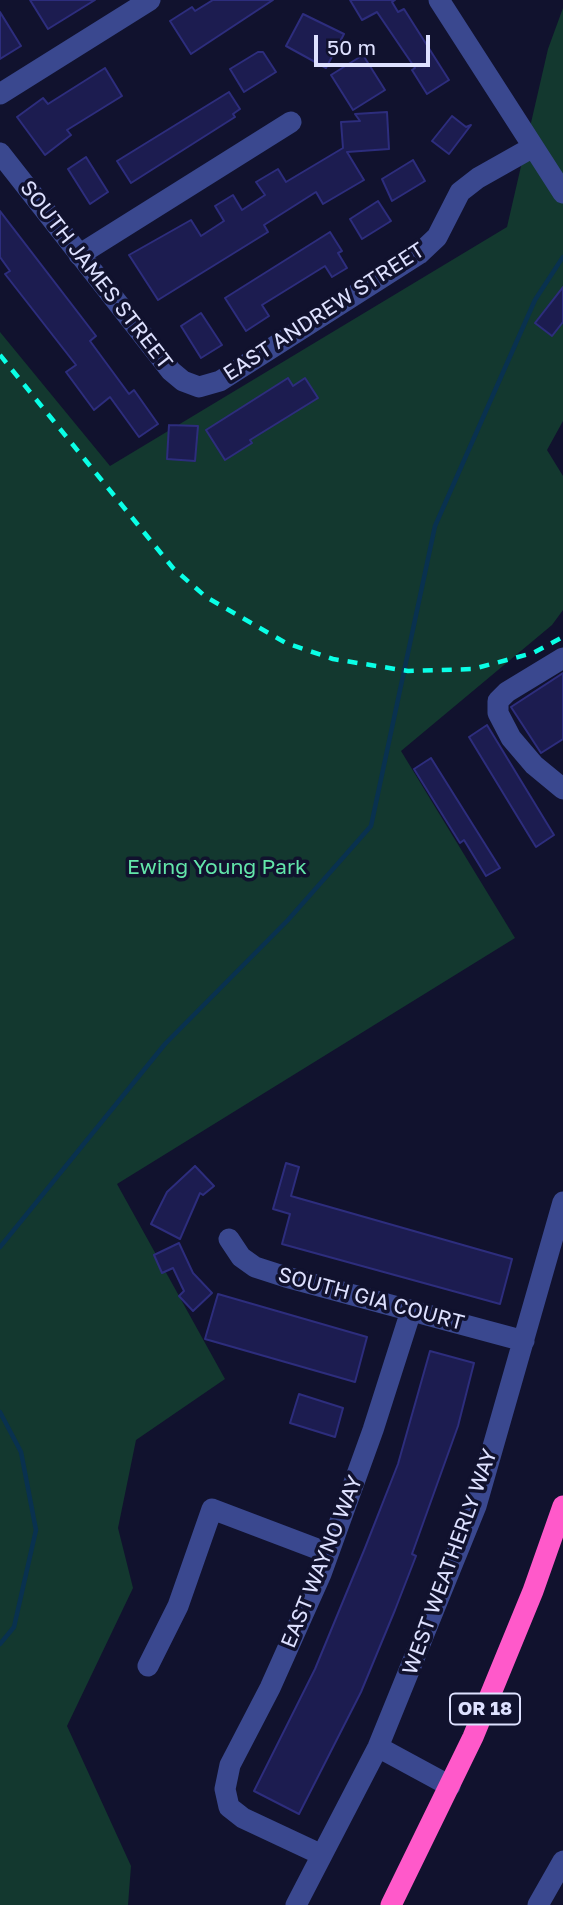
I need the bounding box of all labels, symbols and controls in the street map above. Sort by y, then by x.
scale bar [318,21,434,65]
text: 50 m [327,34,376,60]
street label: SOUTH JAMES STREET [14,176,178,374]
street label: EAST ANDREW STREET [219,237,429,387]
park label: Ewing Young Park [127,854,307,880]
street label: SOUTH GIA COURT [275,1262,467,1336]
street label: WEST WEATHERLY WAY [397,1446,503,1678]
street label: EAST WAYNO WAY [276,1472,368,1652]
road number: OR 18 [450,1694,520,1724]

